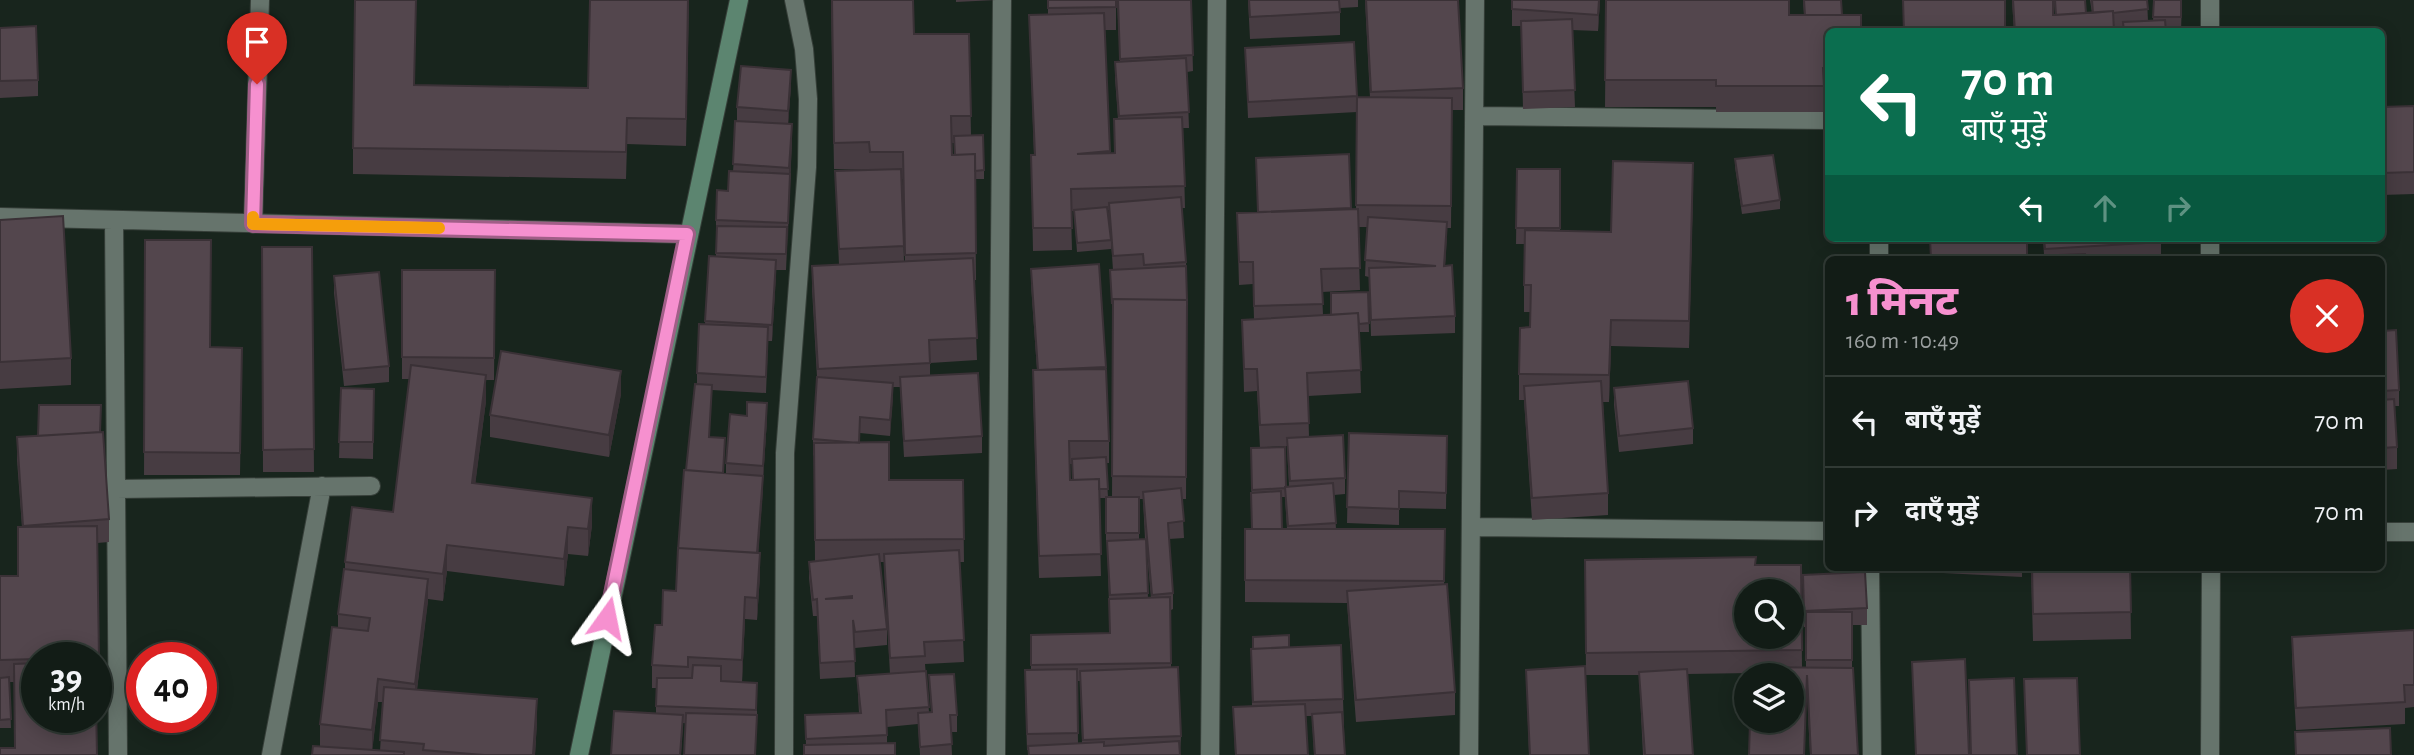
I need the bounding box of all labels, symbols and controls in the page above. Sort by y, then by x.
pin [227,12.0,287,84]
icon: arrive [238,23,276,61]
icon: left [1846,56,1937,147]
text: 70 m [1961,56,2055,105]
text: बाएँ मुड़ें [1961,114,2047,146]
icon: left [2013,189,2051,227]
icon: ahead [2086,189,2124,227]
icon: right [2159,189,2197,227]
button: close [2290,279,2364,353]
text: 1 मिनट [1846,281,1958,323]
text: 160 m · 10:49 [1846,330,1959,353]
icon: left [1846,403,1884,441]
text: बाएँ मुड़ें [1905,407,1980,433]
text: 70 m [2314,408,2364,434]
icon: right [1846,494,1884,532]
text: दाएँ मुड़ें [1905,498,1979,524]
text: 70 m [2314,499,2364,525]
map controls [1734,579,1804,733]
button: search [1734,579,1804,649]
position arrow [570,581,644,655]
speed limit sign: 40 [126,642,217,733]
text: 39 [50,661,82,696]
button: layers [1734,663,1804,733]
text: km/h [48,696,85,714]

